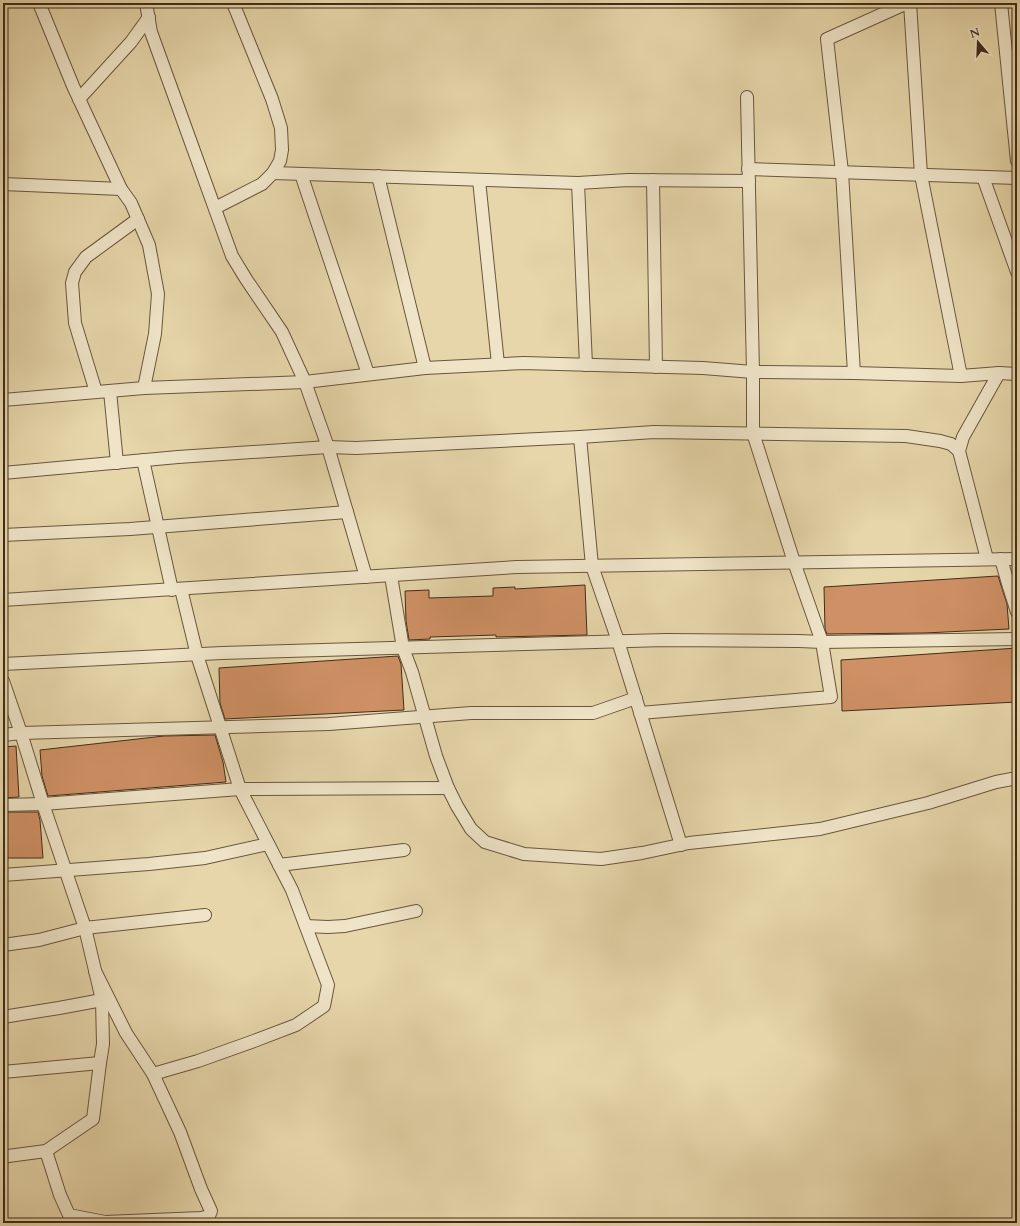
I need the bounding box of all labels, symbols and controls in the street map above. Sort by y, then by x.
north arrow [958,22,998,62]
text: N [968,24,982,42]

